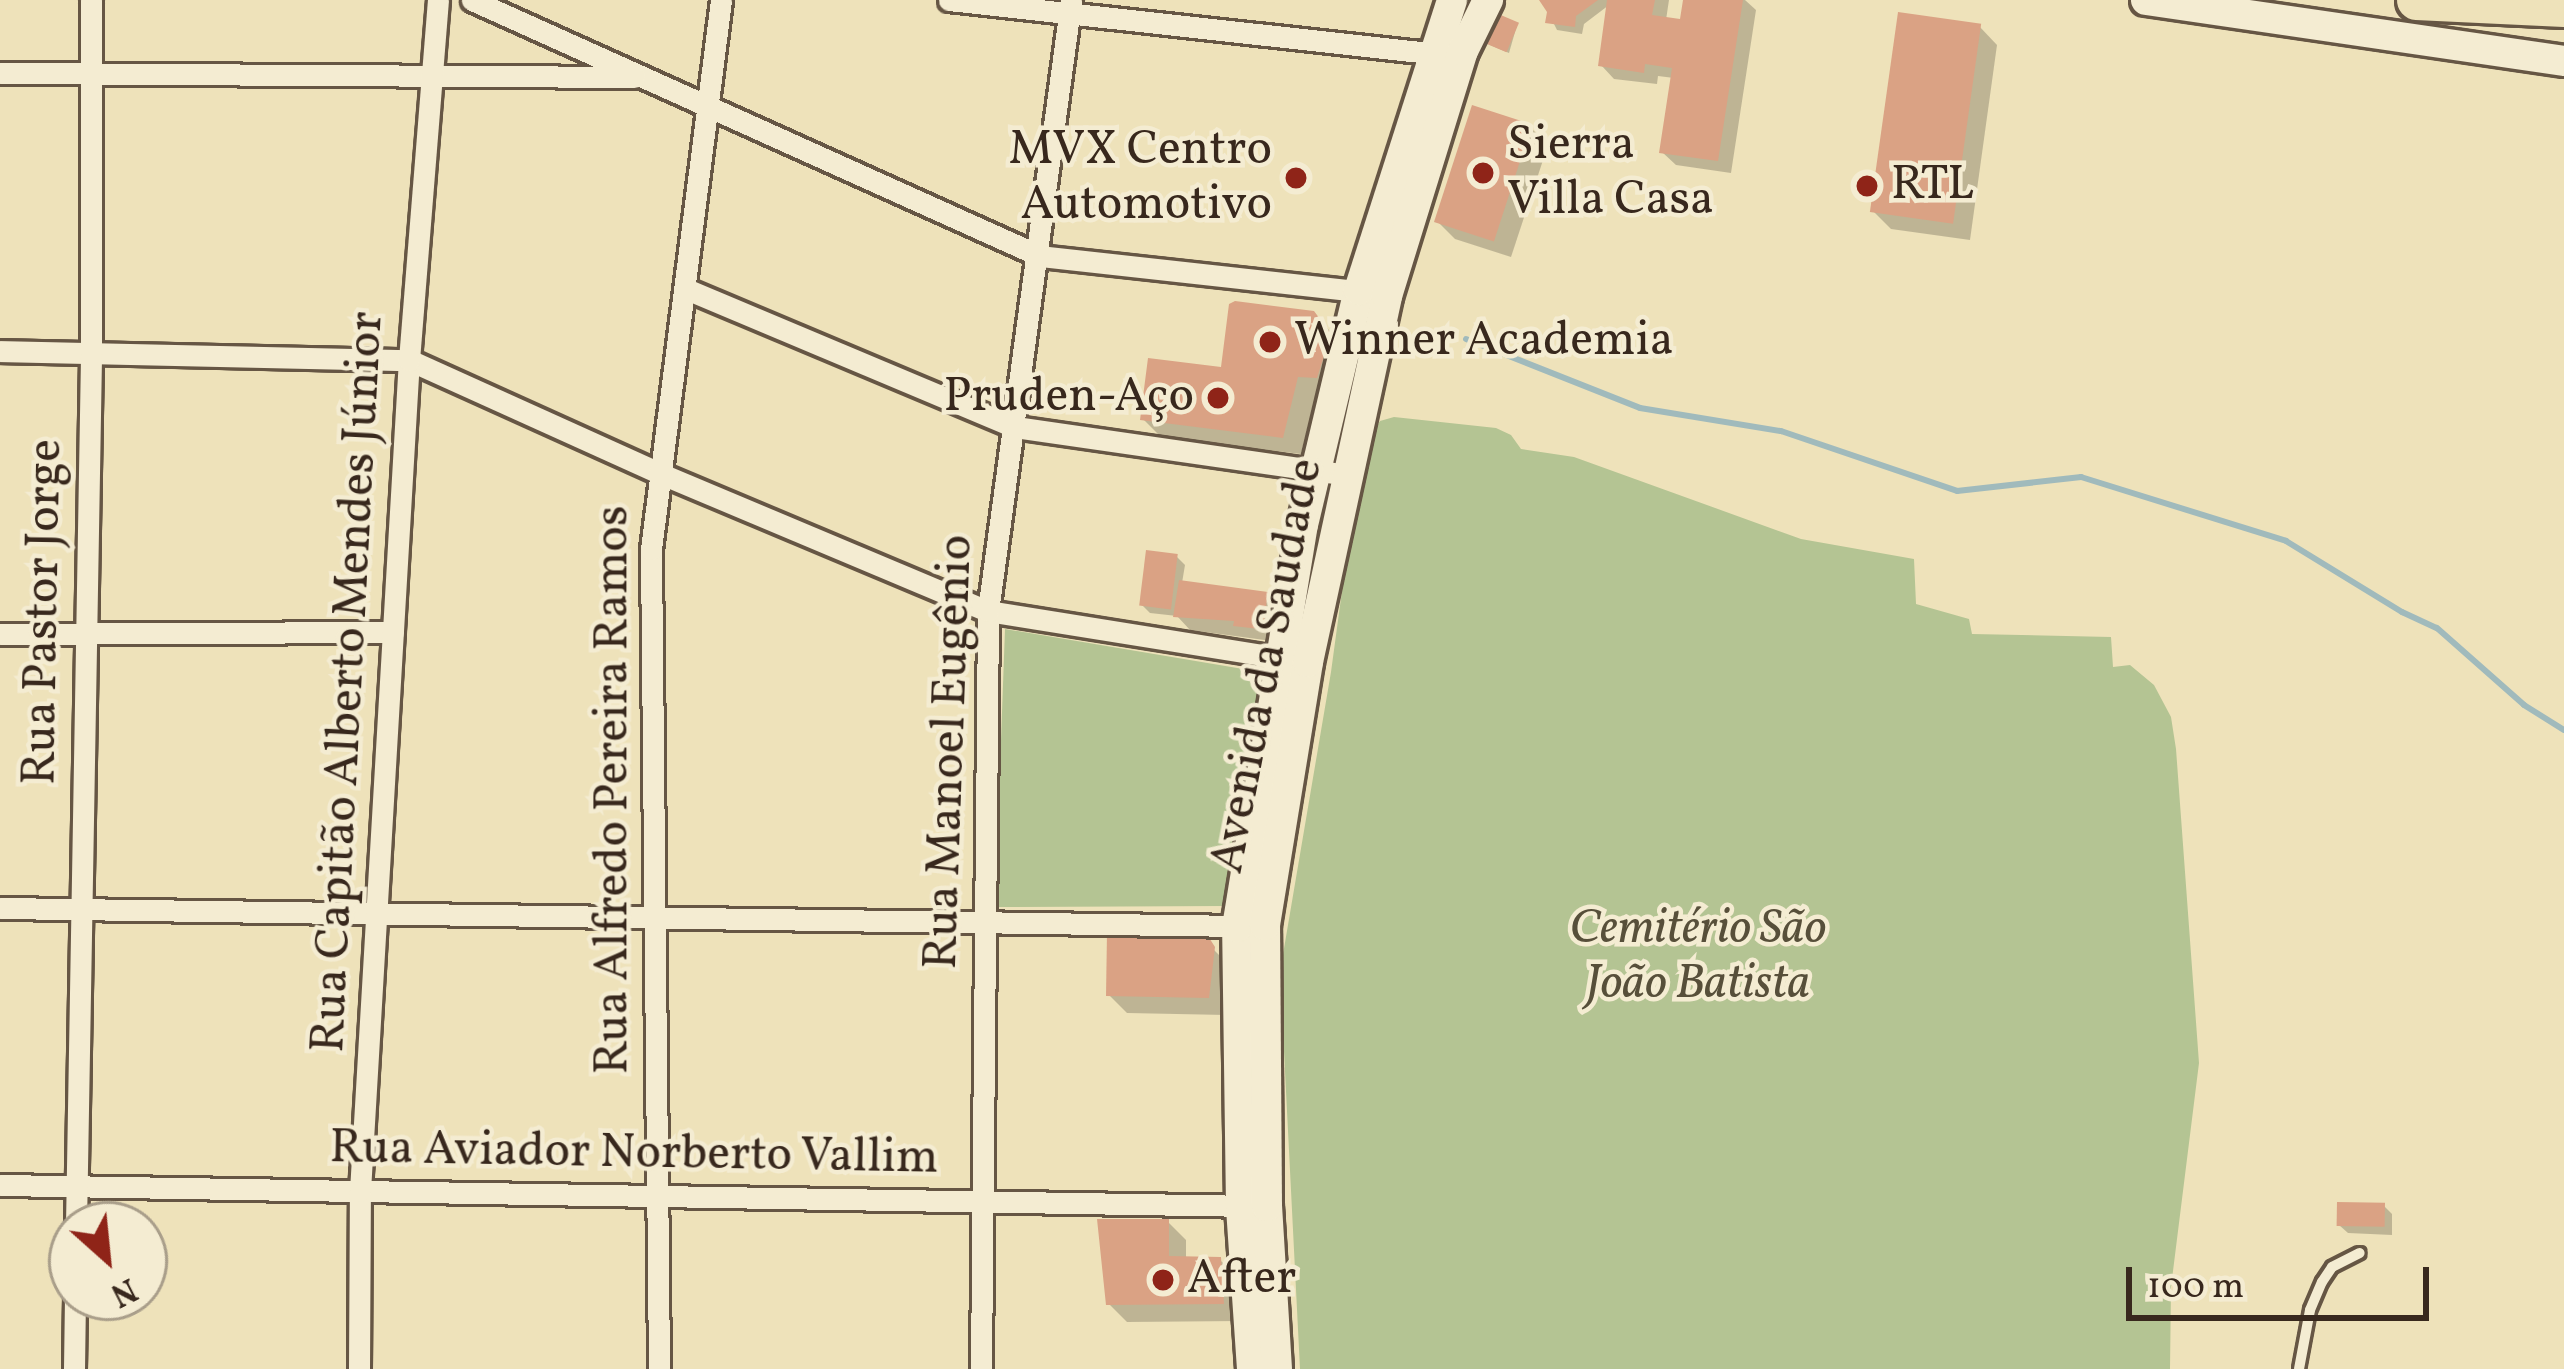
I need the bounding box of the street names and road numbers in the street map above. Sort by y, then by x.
street label: Rua Capitão Alberto Mendes Júnior [301,310,397,1054]
street label: Rua Pastor Jorge [12,438,76,786]
street label: Avenida da Saudade [1200,454,1336,878]
street label: Rua Alfredo Pereira Ramos [585,506,643,1074]
street label: Rua Manoel Eugênio [914,534,986,970]
street label: Rua Aviador Norberto Vallim [328,1120,940,1188]

